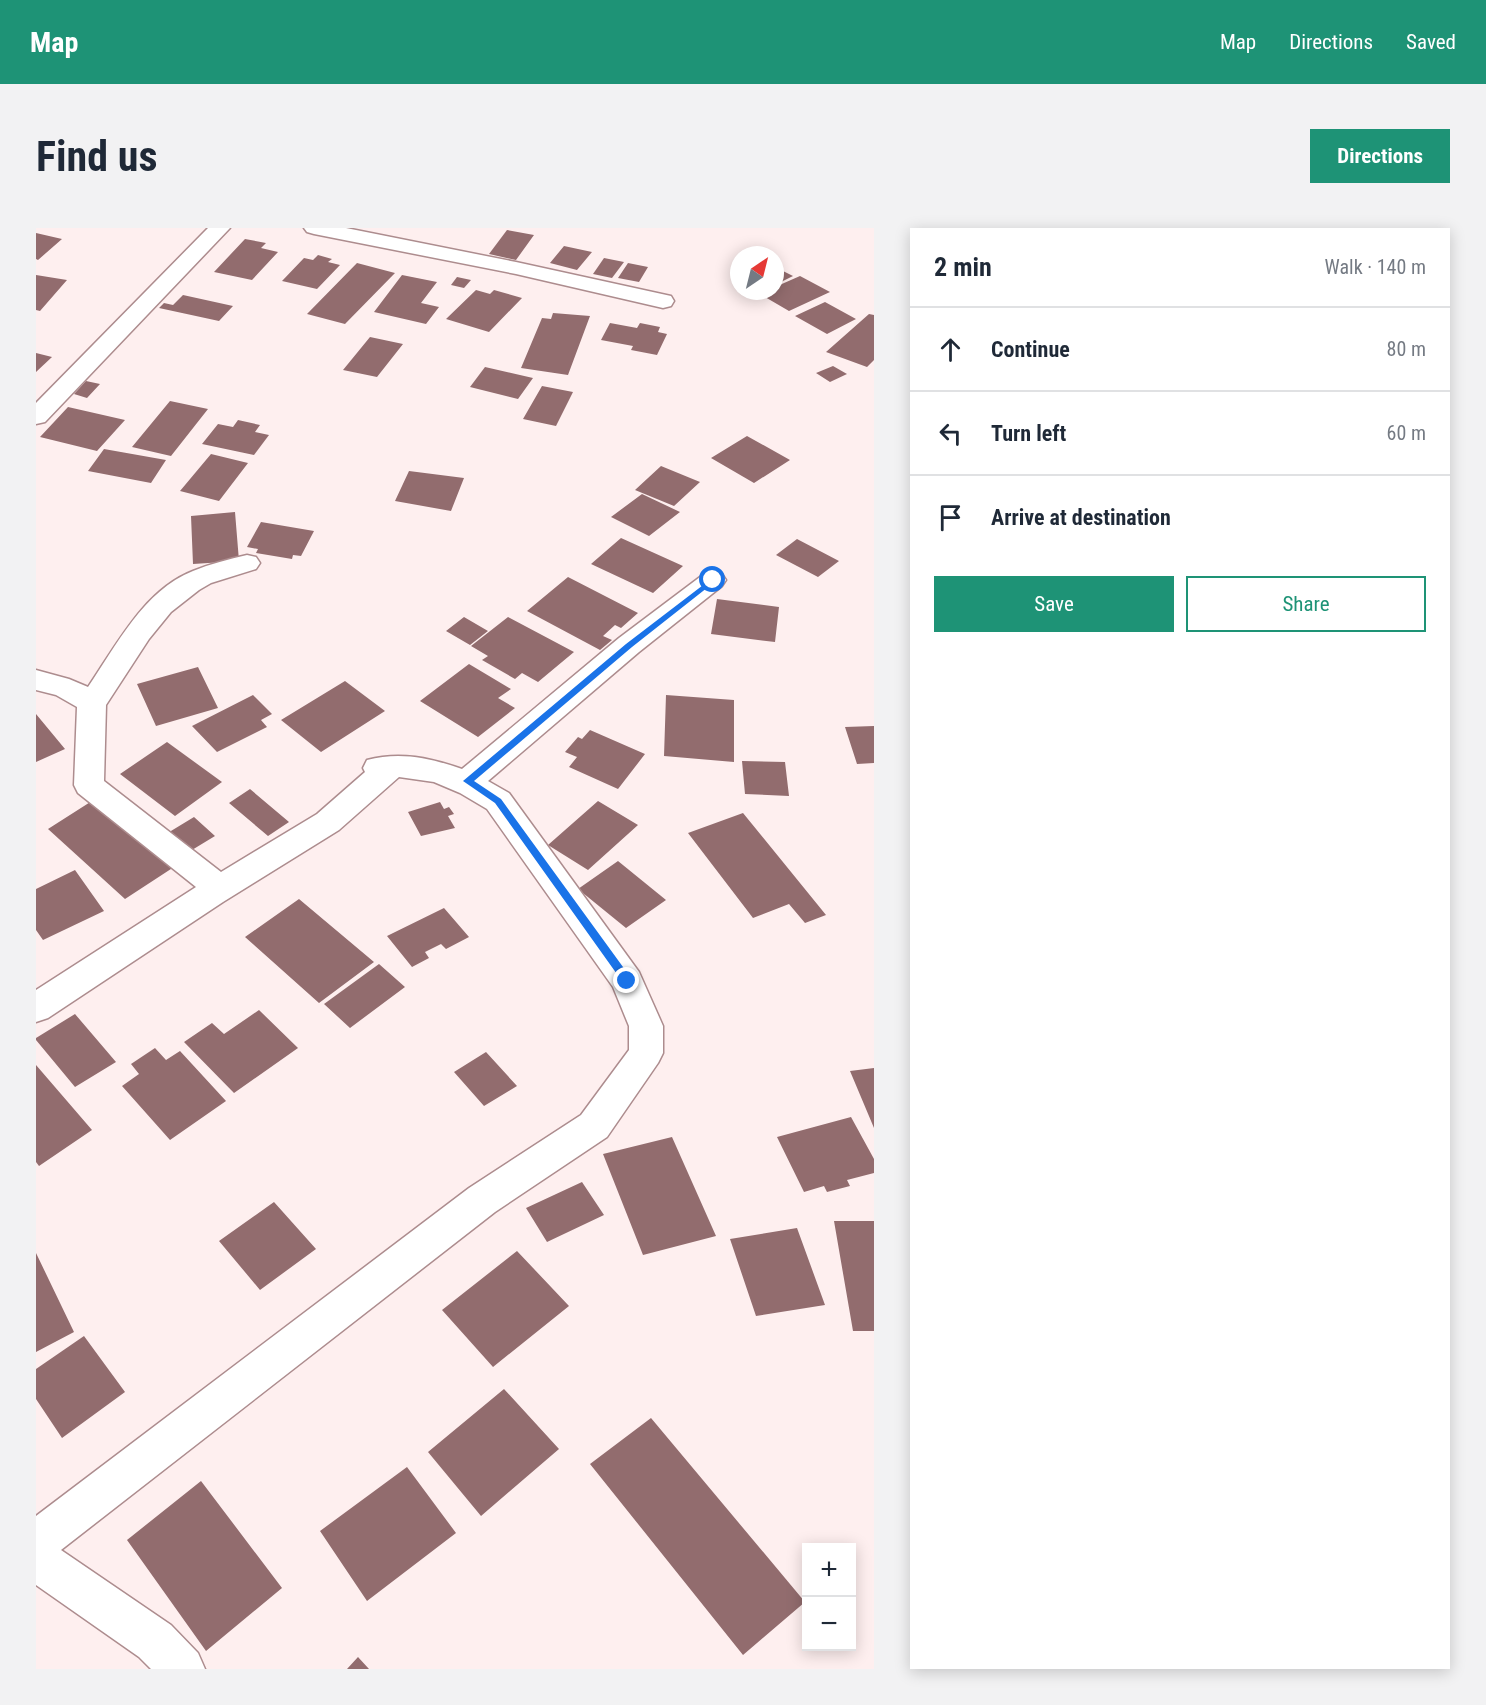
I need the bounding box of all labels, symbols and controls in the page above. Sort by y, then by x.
text: Map [30,26,78,59]
text: Map [1220,30,1256,54]
text: Directions [1289,30,1373,54]
text: Saved [1406,30,1456,54]
button: Directions [1310,129,1450,183]
text: Find us [36,132,157,181]
north arrow [730,246,784,300]
text: 2 min [934,252,992,282]
text: Walk · 140 m [1325,255,1426,279]
icon: ahead [934,333,967,366]
text: Continue [991,337,1070,362]
text: 80 m [1387,337,1426,361]
icon: left [934,417,967,450]
text: Turn left [991,421,1066,446]
text: 60 m [1387,421,1426,445]
icon: arrive [934,501,967,534]
text: Arrive at destination [991,505,1171,530]
route start [699,566,725,592]
button: Save [934,576,1174,632]
button: Share [1186,576,1426,632]
route end [613,967,639,993]
map controls [802,1543,856,1651]
button: + [802,1543,856,1597]
button: − [802,1597,856,1651]

